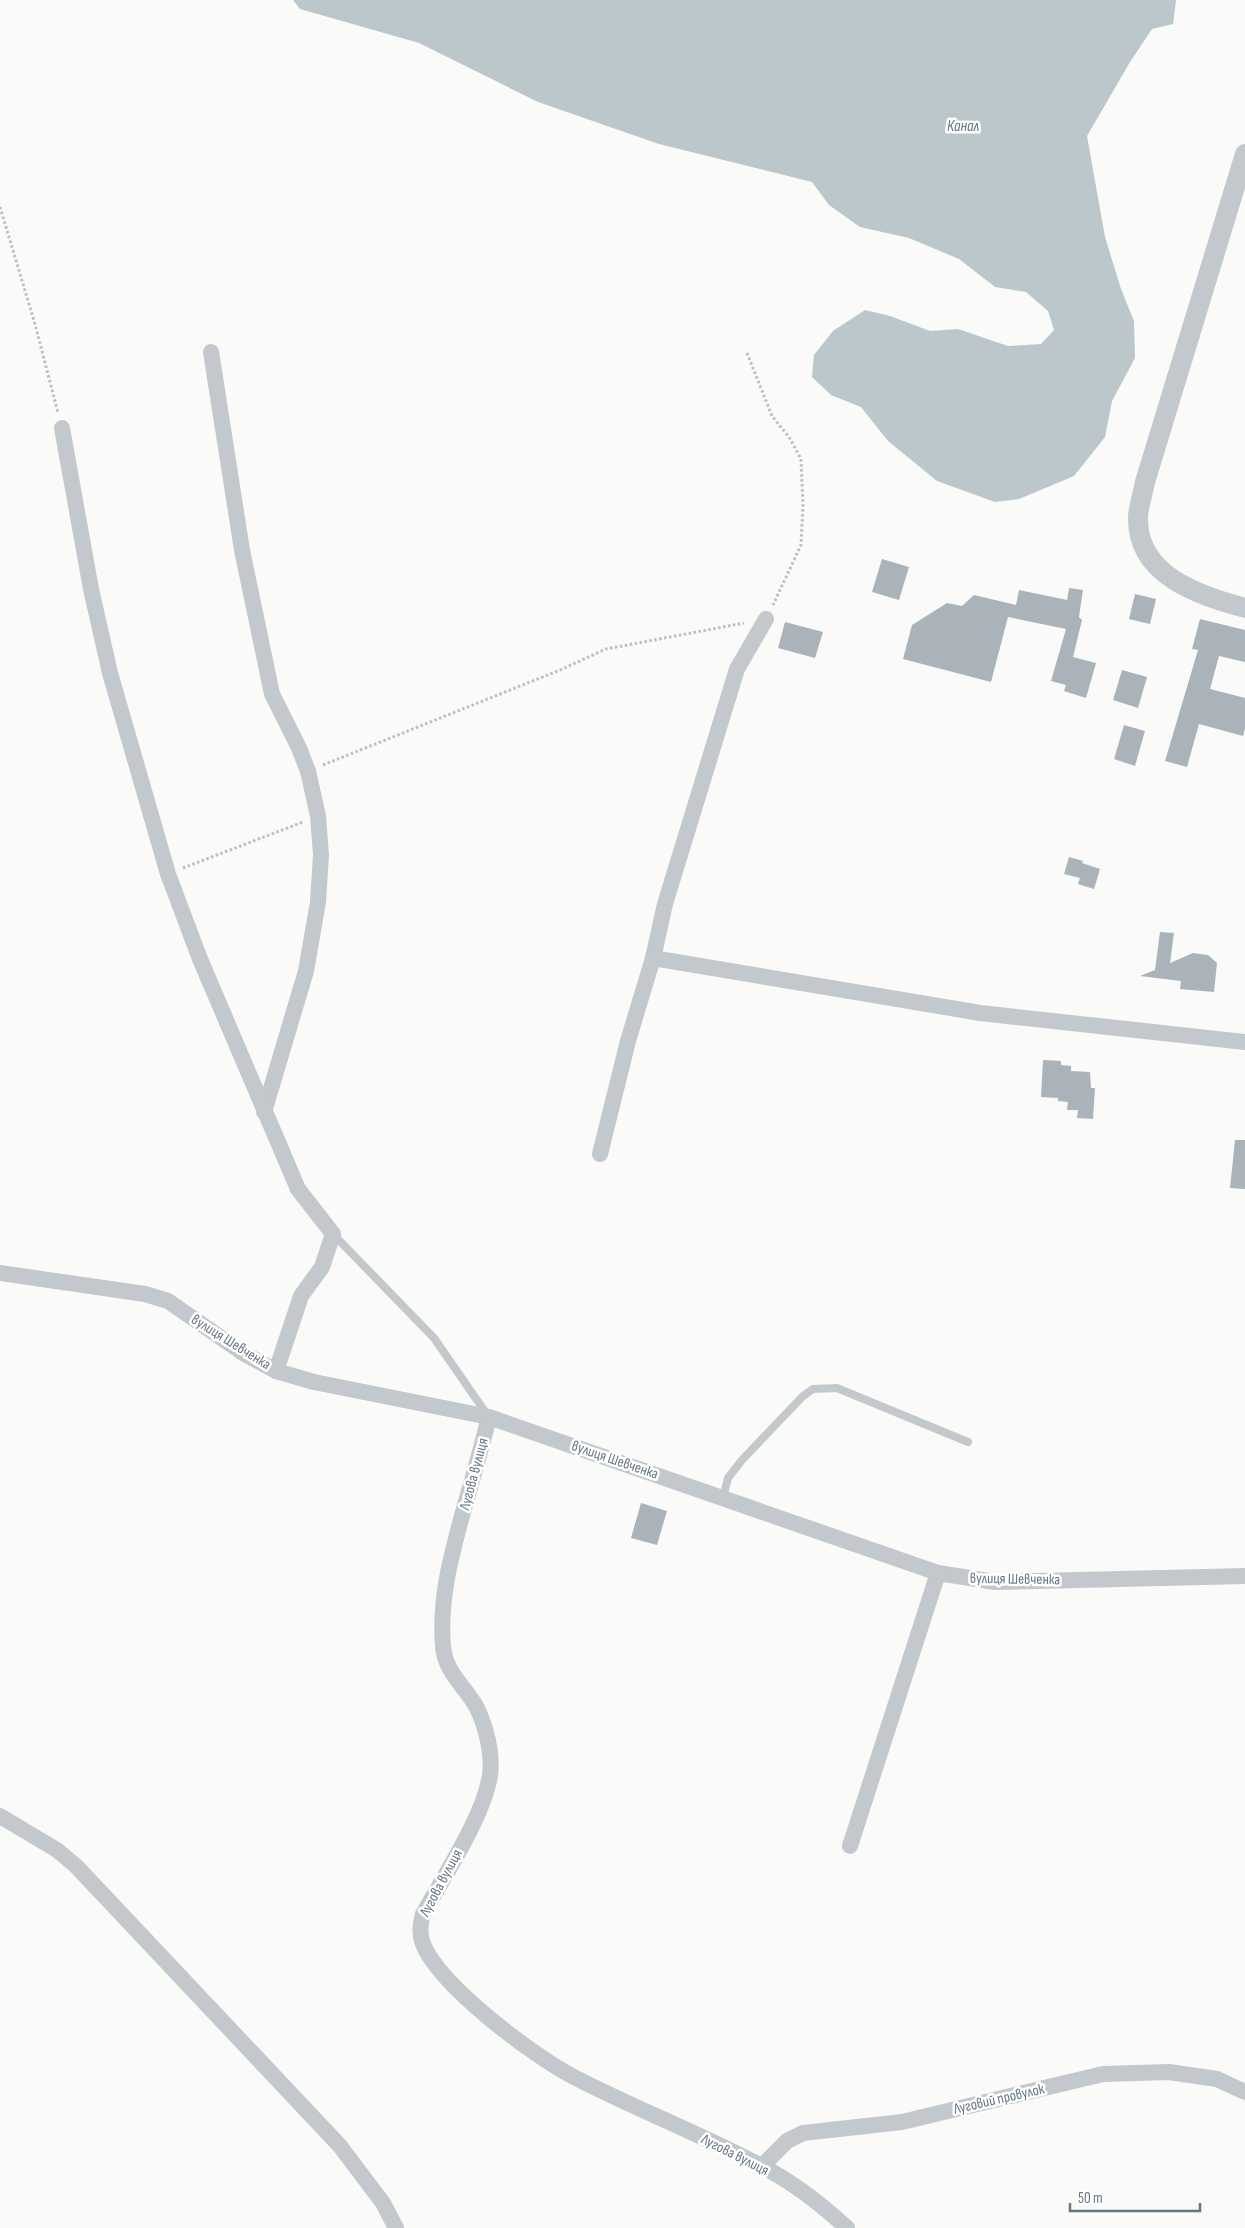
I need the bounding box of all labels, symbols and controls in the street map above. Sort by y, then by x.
water label: Канал [947,117,979,136]
street label: вулиця Шевченка [188,1310,274,1374]
street label: Лугова вулиця [455,1436,493,1513]
street label: вулиця Шевченка [569,1436,661,1484]
street label: вулиця Шевченка [970,1569,1060,1589]
street label: Лугова вулиця [415,1846,467,1921]
street label: Луговий провулок [951,2079,1047,2119]
street label: Лугова вулиця [697,2129,772,2180]
scale bar [1070,2180,1200,2212]
text: 50 m [1078,2189,1103,2208]

